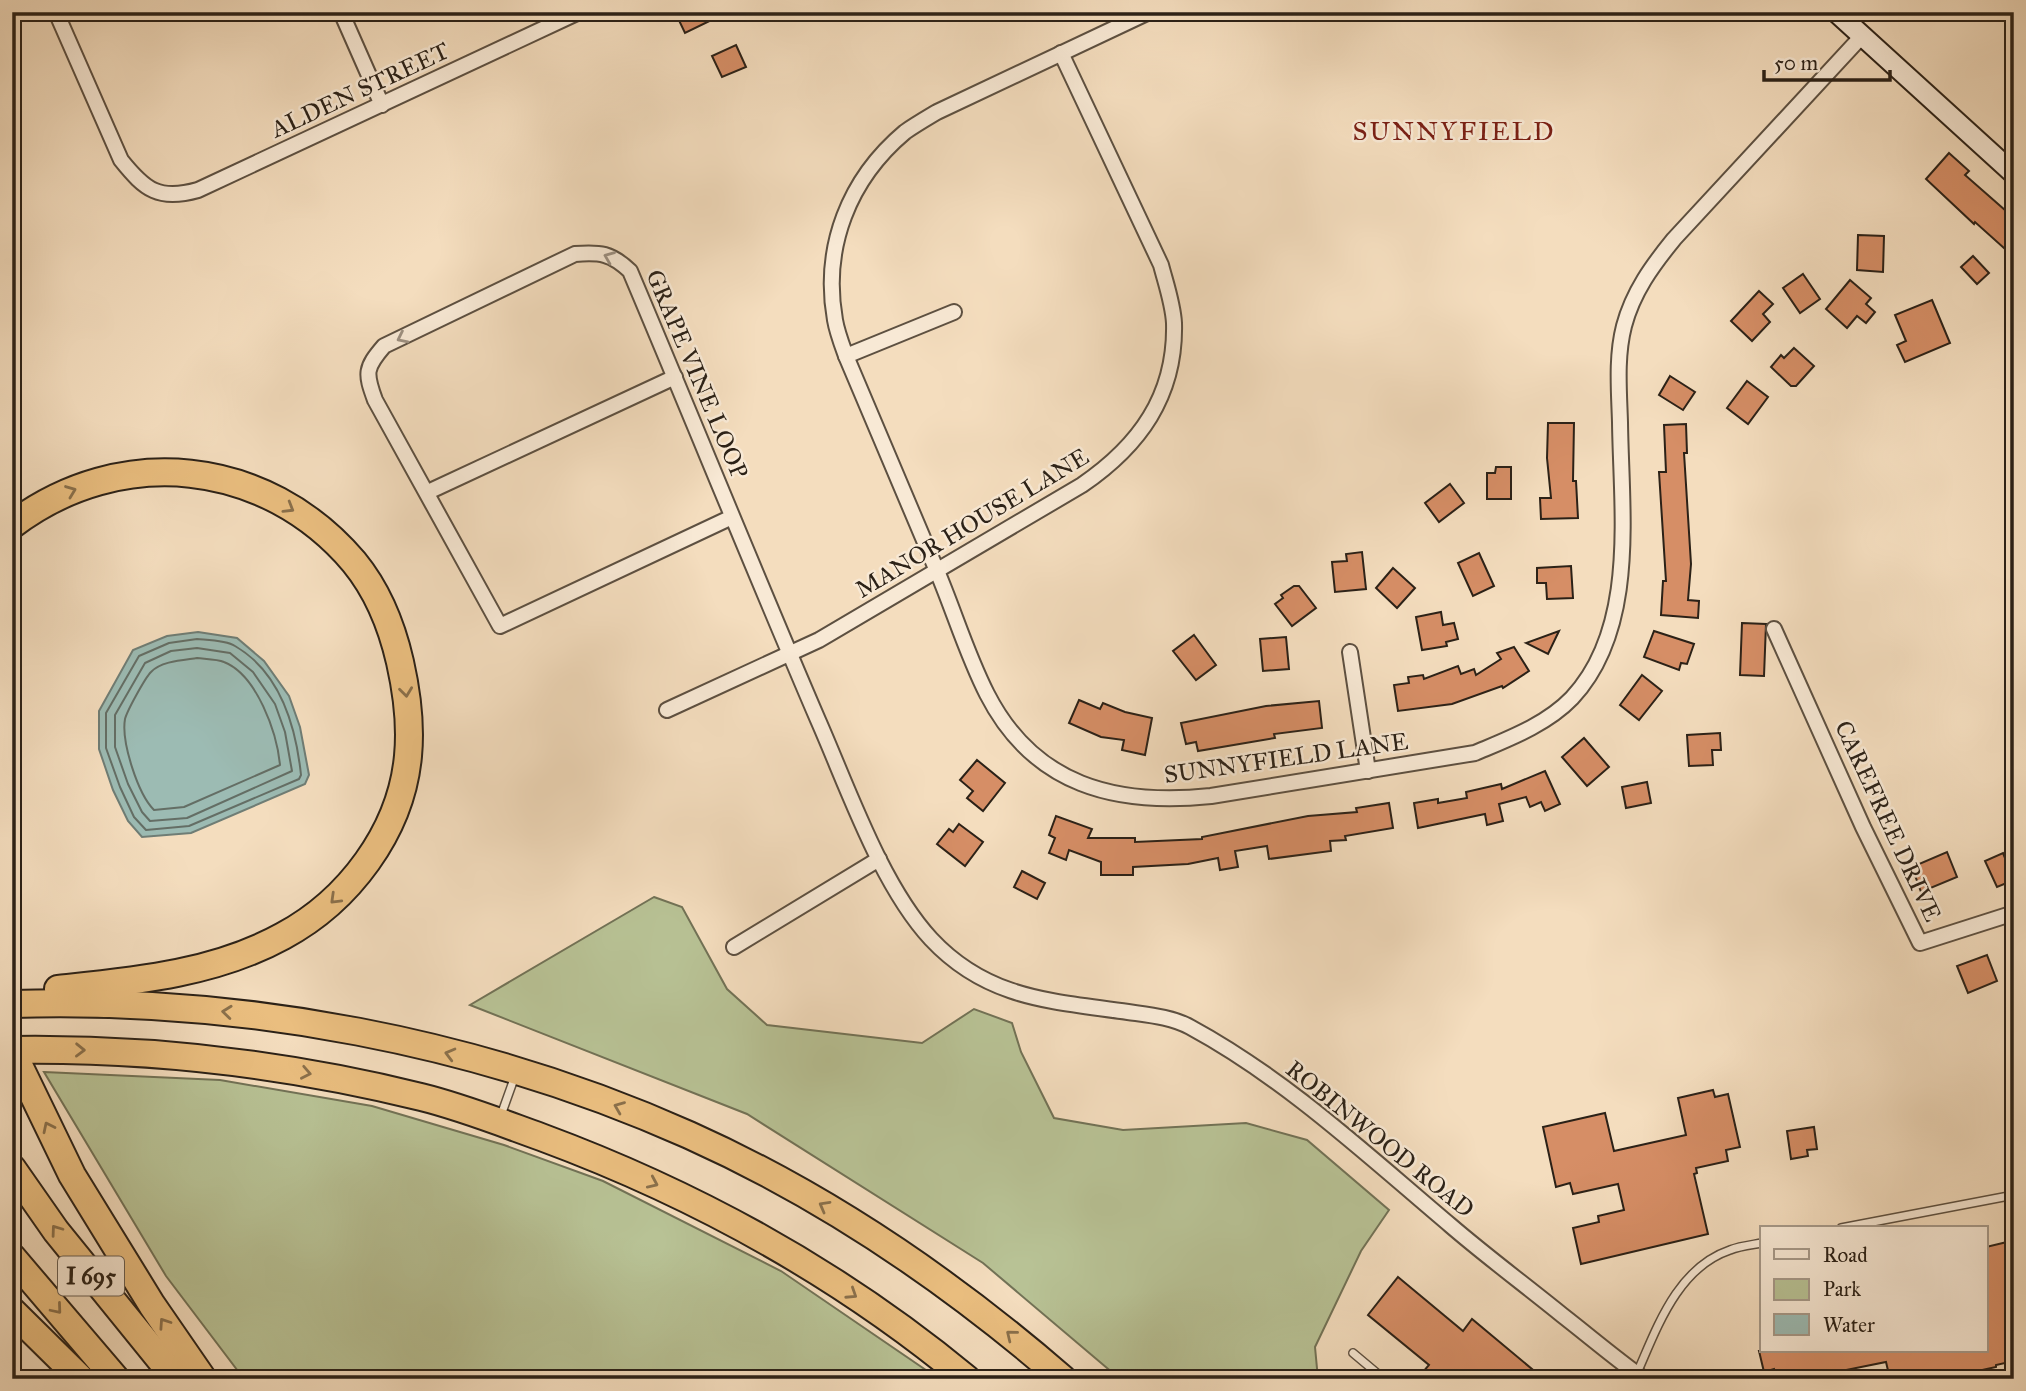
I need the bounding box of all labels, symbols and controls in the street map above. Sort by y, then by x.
street label: ALDEN STREET [265,36,454,145]
scale bar [1764,38,1890,82]
text: 50 m [1774,50,1819,76]
district label: SUNNYFIELD [1353,115,1555,147]
one-way arrow [603,251,615,265]
street label: GRAPE VINE LOOP [639,265,755,483]
one-way arrow [397,329,409,343]
street label: MANOR HOUSE LANE [850,441,1094,605]
one-way arrow [64,485,76,499]
one-way arrow [281,499,294,512]
one-way arrow [398,686,413,698]
street label: CAREFREE DRIVE [1828,716,1948,926]
street label: SUNNYFIELD LANE [1162,726,1410,790]
one-way arrow [330,890,343,903]
one-way arrow [221,1005,233,1020]
one-way arrow [76,1042,86,1058]
one-way arrow [444,1048,456,1062]
street label: ROBINWOOD ROAD [1280,1054,1480,1224]
one-way arrow [300,1065,312,1080]
one-way arrow [614,1101,626,1115]
one-way arrow [43,1122,57,1134]
one-way arrow [646,1175,659,1189]
one-way arrow [819,1201,831,1214]
one-way arrow [52,1225,64,1238]
legend [1760,1226,1988,1352]
text: Road [1823,1242,1868,1268]
road number: I 695 [58,1256,124,1296]
text: Park [1823,1276,1861,1302]
one-way arrow [844,1285,857,1298]
one-way arrow [48,1301,61,1314]
text: Water [1823,1312,1875,1338]
one-way arrow [160,1318,172,1331]
one-way arrow [1006,1331,1018,1344]

